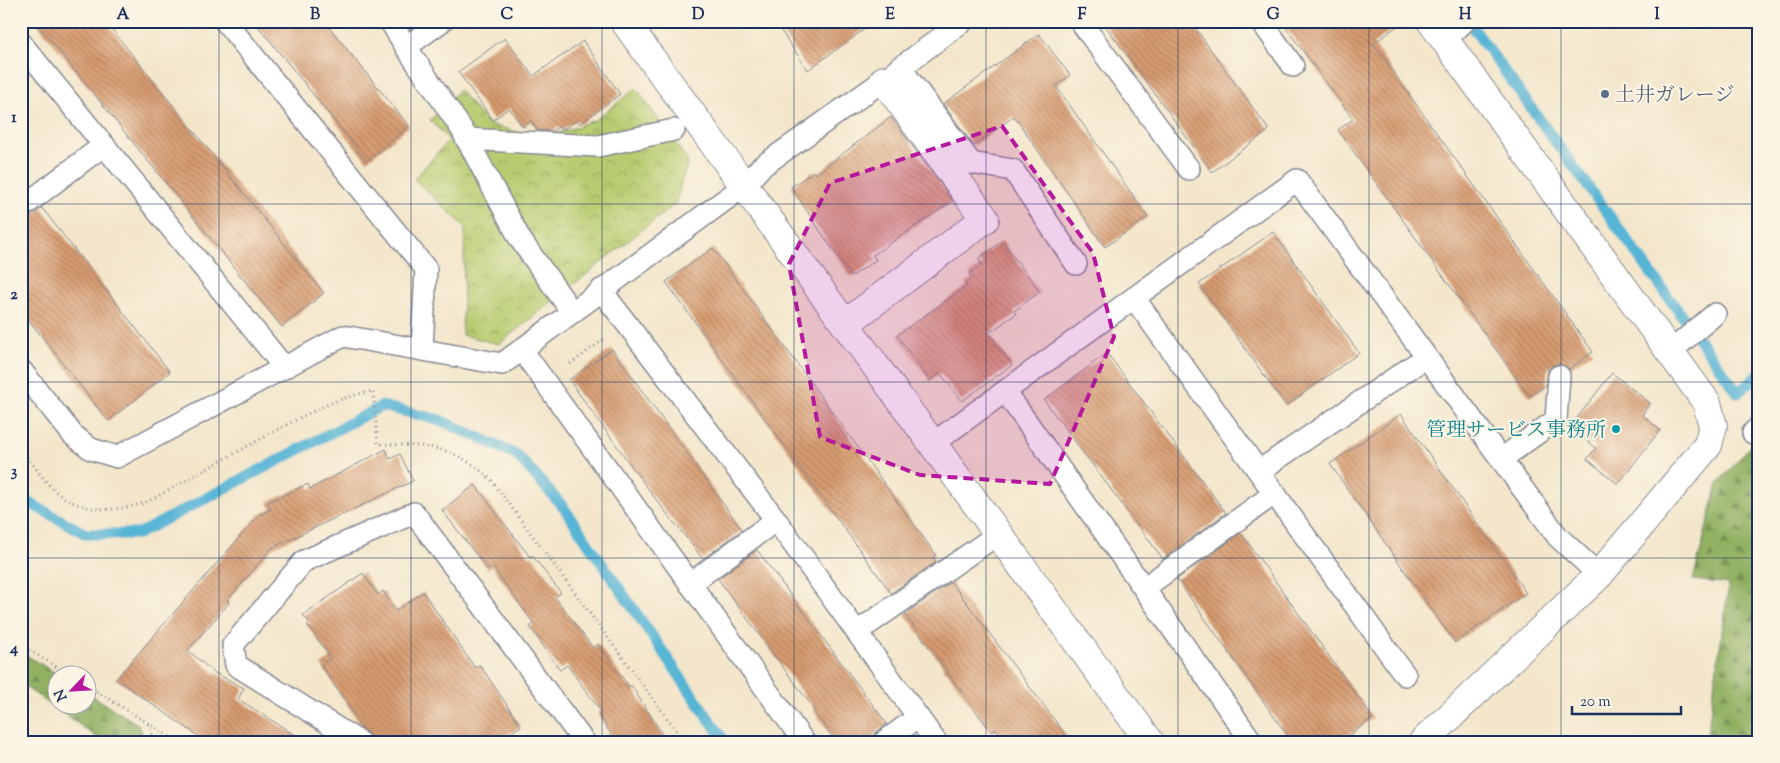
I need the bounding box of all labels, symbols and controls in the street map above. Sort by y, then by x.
text: A [117,4,130,27]
text: B [310,4,320,27]
text: C [501,4,514,27]
text: D [692,4,705,27]
text: E [885,4,895,27]
text: F [1078,4,1087,27]
text: G [1266,4,1280,27]
text: H [1459,4,1472,27]
text: I [1654,4,1660,27]
place label: 土井ガレージ [1615,82,1735,111]
marker: 土井ガレージ [1599,88,1611,100]
text: 1 [11,107,17,130]
text: 2 [10,284,18,307]
place label: 管理サービス事務所 [1426,417,1606,446]
marker: 管理サービス事務所 [1610,423,1622,435]
text: 3 [11,461,18,484]
text: 4 [9,638,18,661]
north arrow [48,666,98,716]
scale bar [1572,683,1681,715]
text: N [51,685,73,704]
text: 20 m [1580,692,1611,713]

